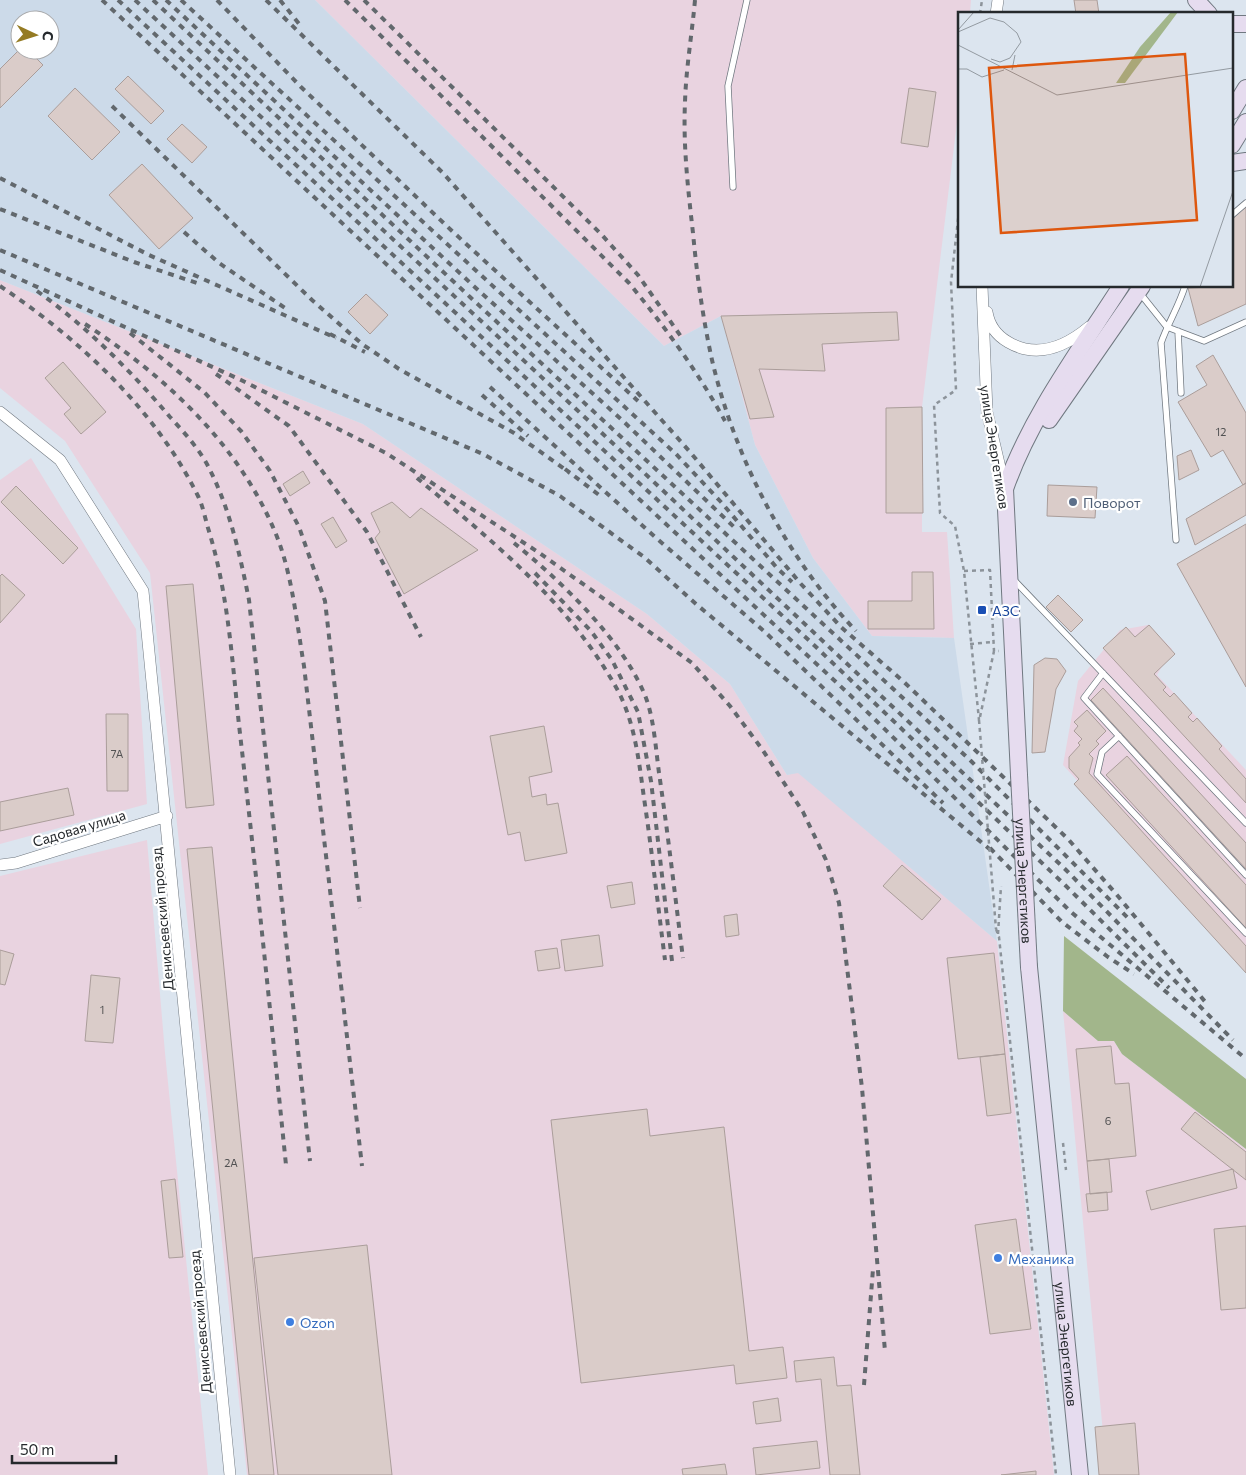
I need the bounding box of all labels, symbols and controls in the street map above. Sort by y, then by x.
north arrow [10,10,60,60]
inset map [958,12,1234,288]
text: С [40,31,57,41]
street label: улица Энергетиков [977,384,1013,510]
house number: 12 [1216,425,1226,438]
place label: Поворот [1083,494,1141,511]
marker: Поворот [1067,496,1079,508]
place label: АЗС [992,602,1019,619]
marker: АЗС [976,604,988,616]
house number: 7А [111,747,124,760]
street label: Садовая улица [30,806,128,850]
street label: улица Энергетиков [1013,818,1036,944]
street label: Денисьевский проезд [147,847,177,991]
house number: 1 [100,1003,104,1016]
house number: 6 [1105,1114,1112,1127]
house number: 2А [224,1156,238,1169]
street label: Денисьевский проезд [185,1250,215,1394]
place label: Механика [1008,1250,1074,1267]
marker: Механика [992,1252,1004,1264]
street label: улица Энергетиков [1052,1281,1082,1407]
place label: Ozon [300,1314,335,1331]
marker: Ozon [284,1316,296,1328]
scale bar [12,1432,116,1464]
text: 50 m [20,1440,54,1458]

